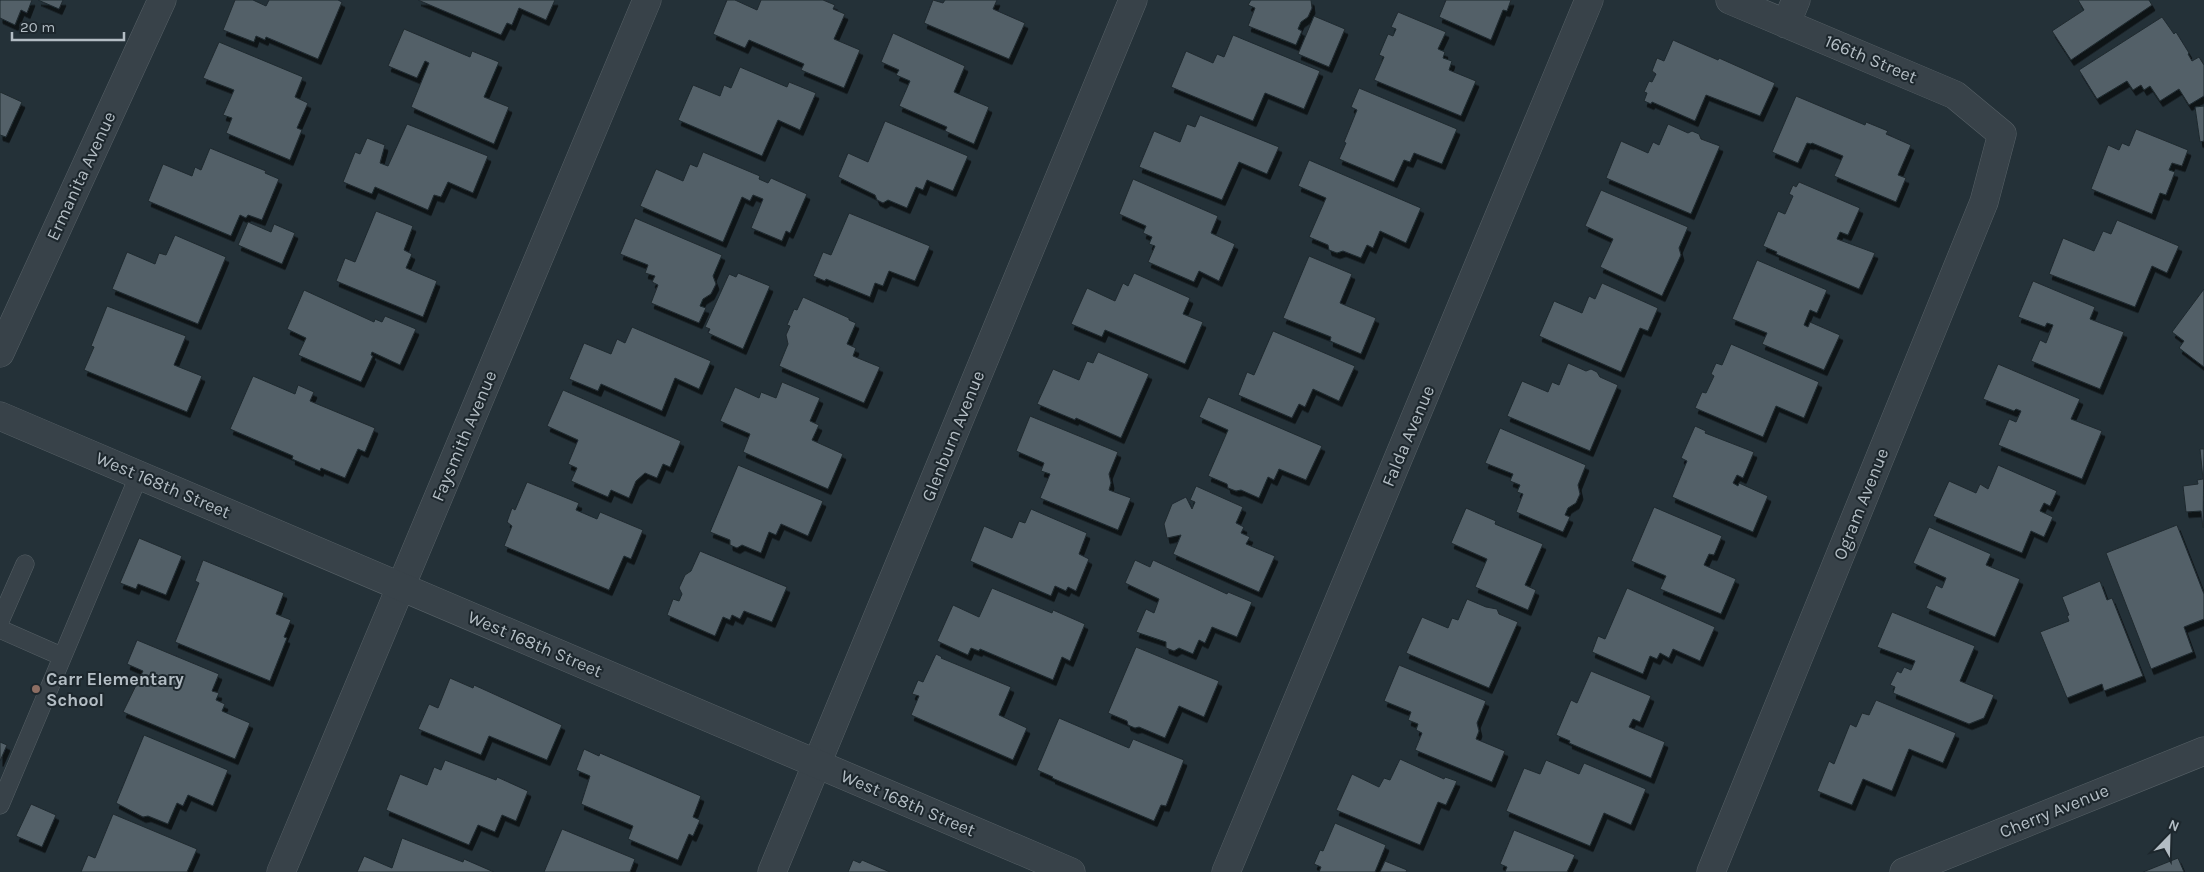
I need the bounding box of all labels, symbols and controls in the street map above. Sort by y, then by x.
scale bar [12,10,125,42]
text: 20 m [20,18,55,36]
street label: 166th Street [1822,30,1921,88]
street label: Ermanita Avenue [41,108,121,244]
street label: Faysmith Avenue [427,367,501,505]
street label: Glenburn Avenue [917,367,989,505]
street label: Falda Avenue [1377,382,1439,490]
street label: Ogram Avenue [1829,445,1893,563]
street label: West 168th Street [92,447,234,523]
street label: West 168th Street [464,606,606,682]
place label: Carr Elementary School [46,668,184,711]
marker: Carr Elementary School [30,683,42,695]
street label: West 168th Street [837,765,979,841]
street label: Cherry Avenue [1996,779,2112,843]
north arrow [2144,812,2194,862]
text: N [2166,816,2182,835]

